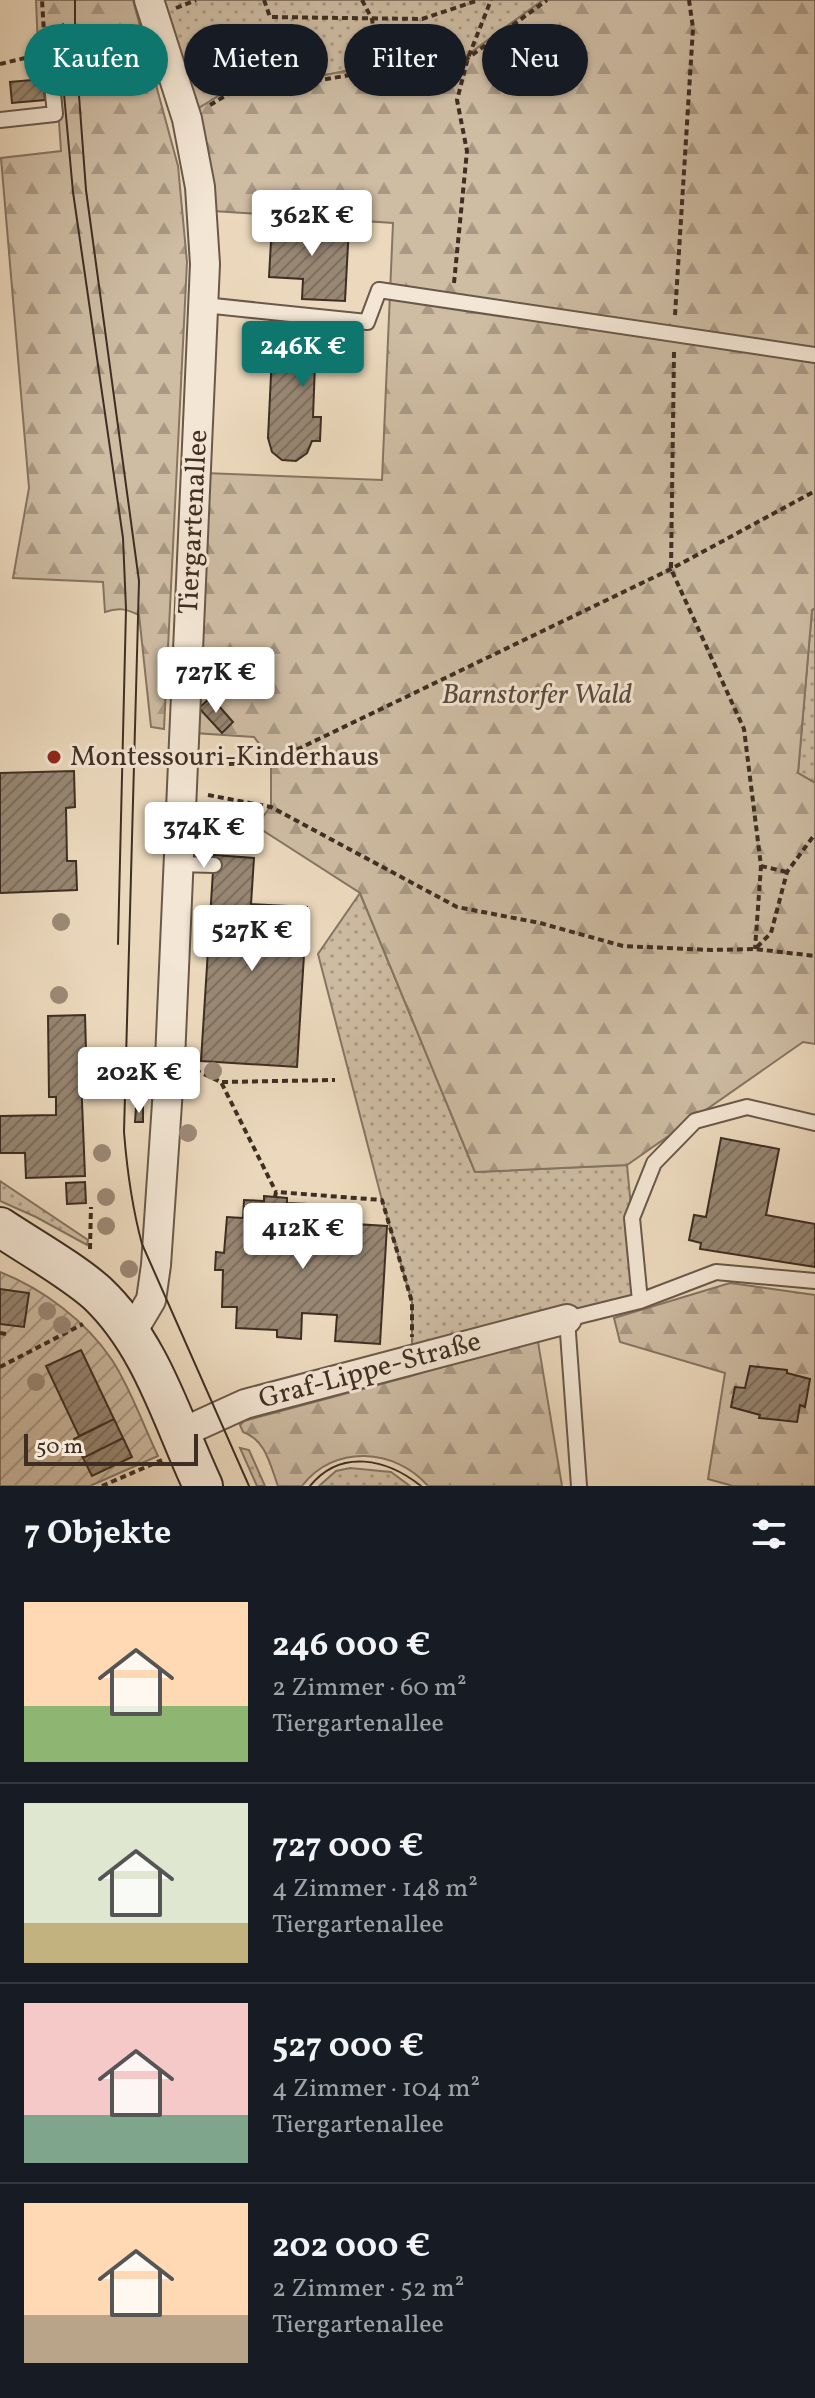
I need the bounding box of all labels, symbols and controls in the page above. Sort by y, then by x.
chip: Kaufen [24,24,168,96]
chip: Mieten [184,24,328,96]
chip: Filter [344,24,466,96]
chip: Neu [482,24,588,96]
pin: 362K € [247,190,377,258]
text: 362K € [270,198,354,234]
pin: 246K € [238,321,368,389]
text: 246K € [260,329,346,365]
street label: Tiergartenallee [170,429,218,615]
pin: 727K € [151,647,281,715]
text: 727K € [175,655,257,691]
park label: Barnstorfer Wald [442,676,632,715]
place label: Montessouri-Kinderhaus [70,738,379,777]
marker: Montessouri-Kinderhaus [45,748,63,766]
pin: 374K € [139,802,269,870]
text: 374K € [163,810,245,846]
pin: 527K € [187,905,317,973]
text: 527K € [211,913,293,949]
pin: 202K € [74,1047,204,1115]
text: 202K € [96,1055,182,1091]
pin: 412K € [238,1203,368,1271]
text: 412K € [262,1211,344,1247]
street label: Graf-Lippe-Straße [254,1323,486,1419]
scale bar [24,1430,198,1466]
text: 50 m [36,1432,83,1463]
text: 7 Objekte [24,1511,171,1558]
icon: filters [747,1512,791,1556]
text: 246 000 € [272,1623,430,1670]
icon: home [88,1634,184,1730]
text: 2 Zimmer · 60 m² [272,1670,467,1706]
text: Tiergartenallee [272,1706,444,1742]
text: 727 000 € [272,1824,424,1871]
icon: home [88,1835,184,1931]
text: 4 Zimmer · 148 m² [272,1871,478,1907]
text: Tiergartenallee [272,1907,444,1943]
text: 527 000 € [272,2024,424,2071]
icon: home [88,2035,184,2131]
text: 4 Zimmer · 104 m² [272,2071,480,2107]
text: Tiergartenallee [272,2107,444,2143]
text: 202 000 € [272,2224,430,2271]
icon: home [88,2235,184,2331]
text: 2 Zimmer · 52 m² [272,2271,464,2307]
text: Tiergartenallee [272,2307,444,2343]

